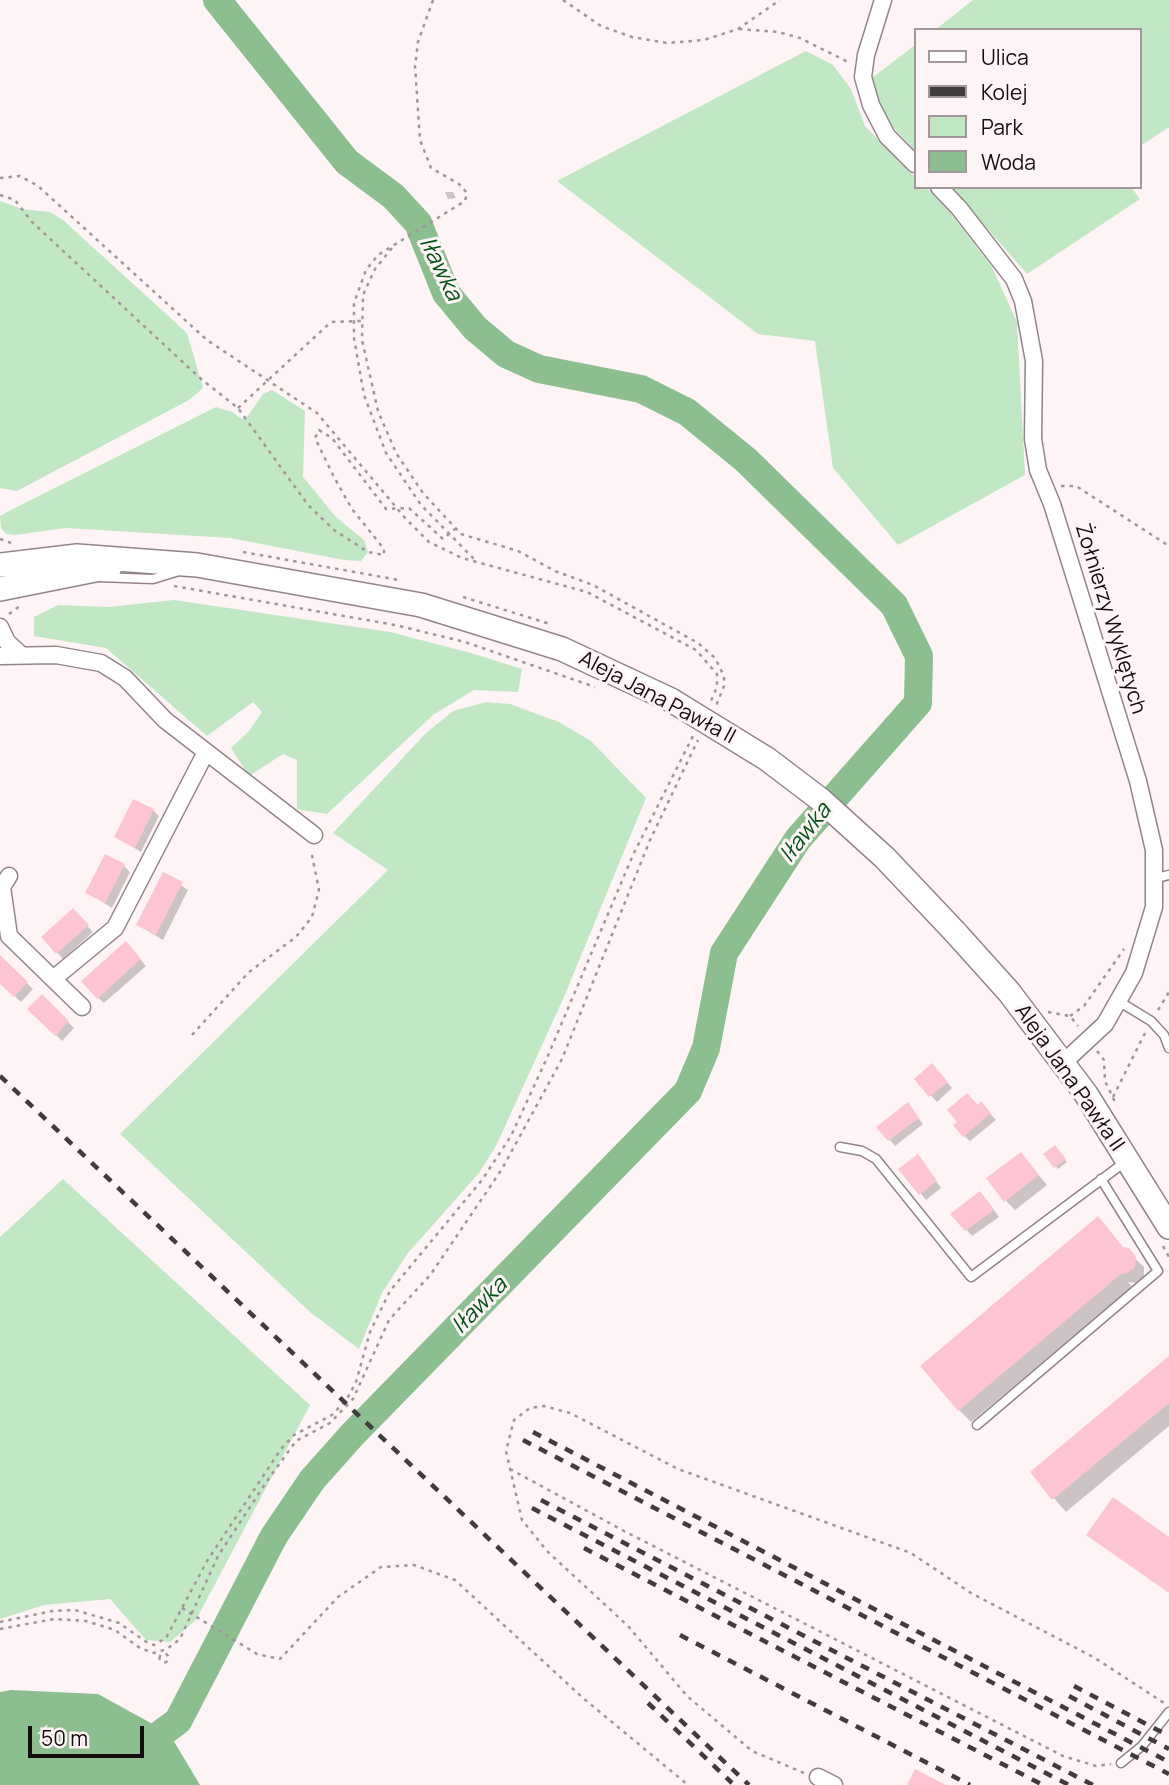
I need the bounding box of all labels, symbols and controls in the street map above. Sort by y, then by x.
legend [914,28,1141,189]
text: Ulica [981,43,1029,71]
text: Kolej [981,78,1027,106]
text: Park [981,113,1023,141]
text: Woda [981,148,1036,176]
water label: Iławka [413,233,467,305]
street label: Żołnierzy Wyklętych [1069,521,1151,717]
street label: Aleja Jana Pawła II [574,646,740,750]
water label: Iławka [774,798,838,868]
street label: Aleja Jana Pawła II [1009,1000,1129,1156]
water label: Iławka [447,1272,513,1340]
scale bar [32,1712,147,1756]
text: 50 m [41,1724,88,1752]

